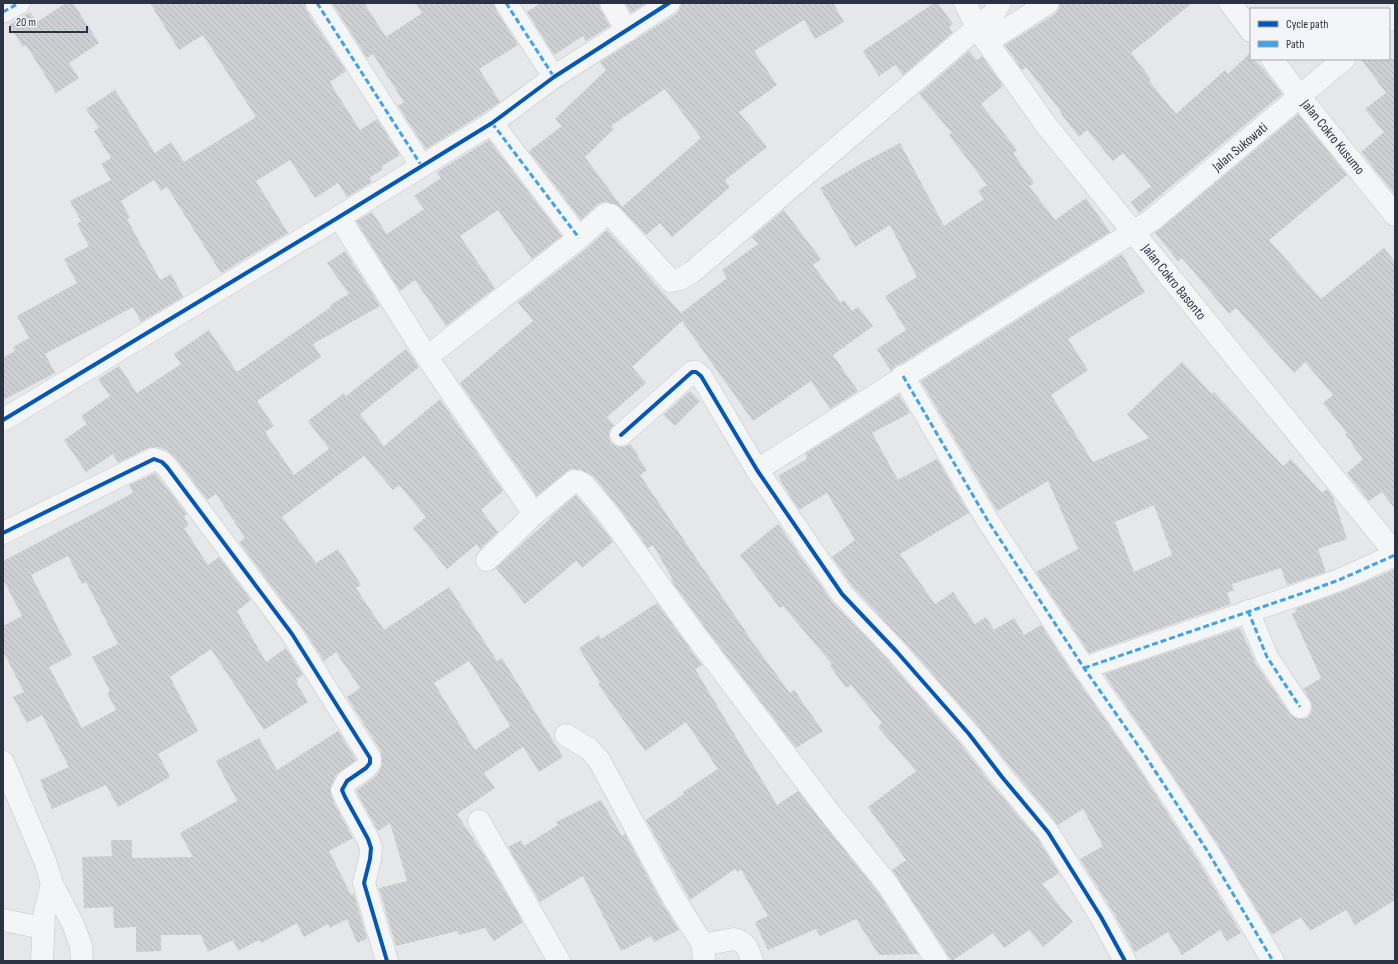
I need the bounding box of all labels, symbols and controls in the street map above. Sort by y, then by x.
scale bar [10,8,87,34]
legend [1250,8,1390,60]
text: 20 m [16,15,36,30]
text: Cycle path [1286,17,1328,32]
text: Path [1286,37,1304,52]
street label: Jalan Cokro Kusumo [1297,95,1369,178]
street label: Jalan Sukowati [1208,119,1271,176]
street label: Jalan Cokro Basonto [1138,240,1210,324]

